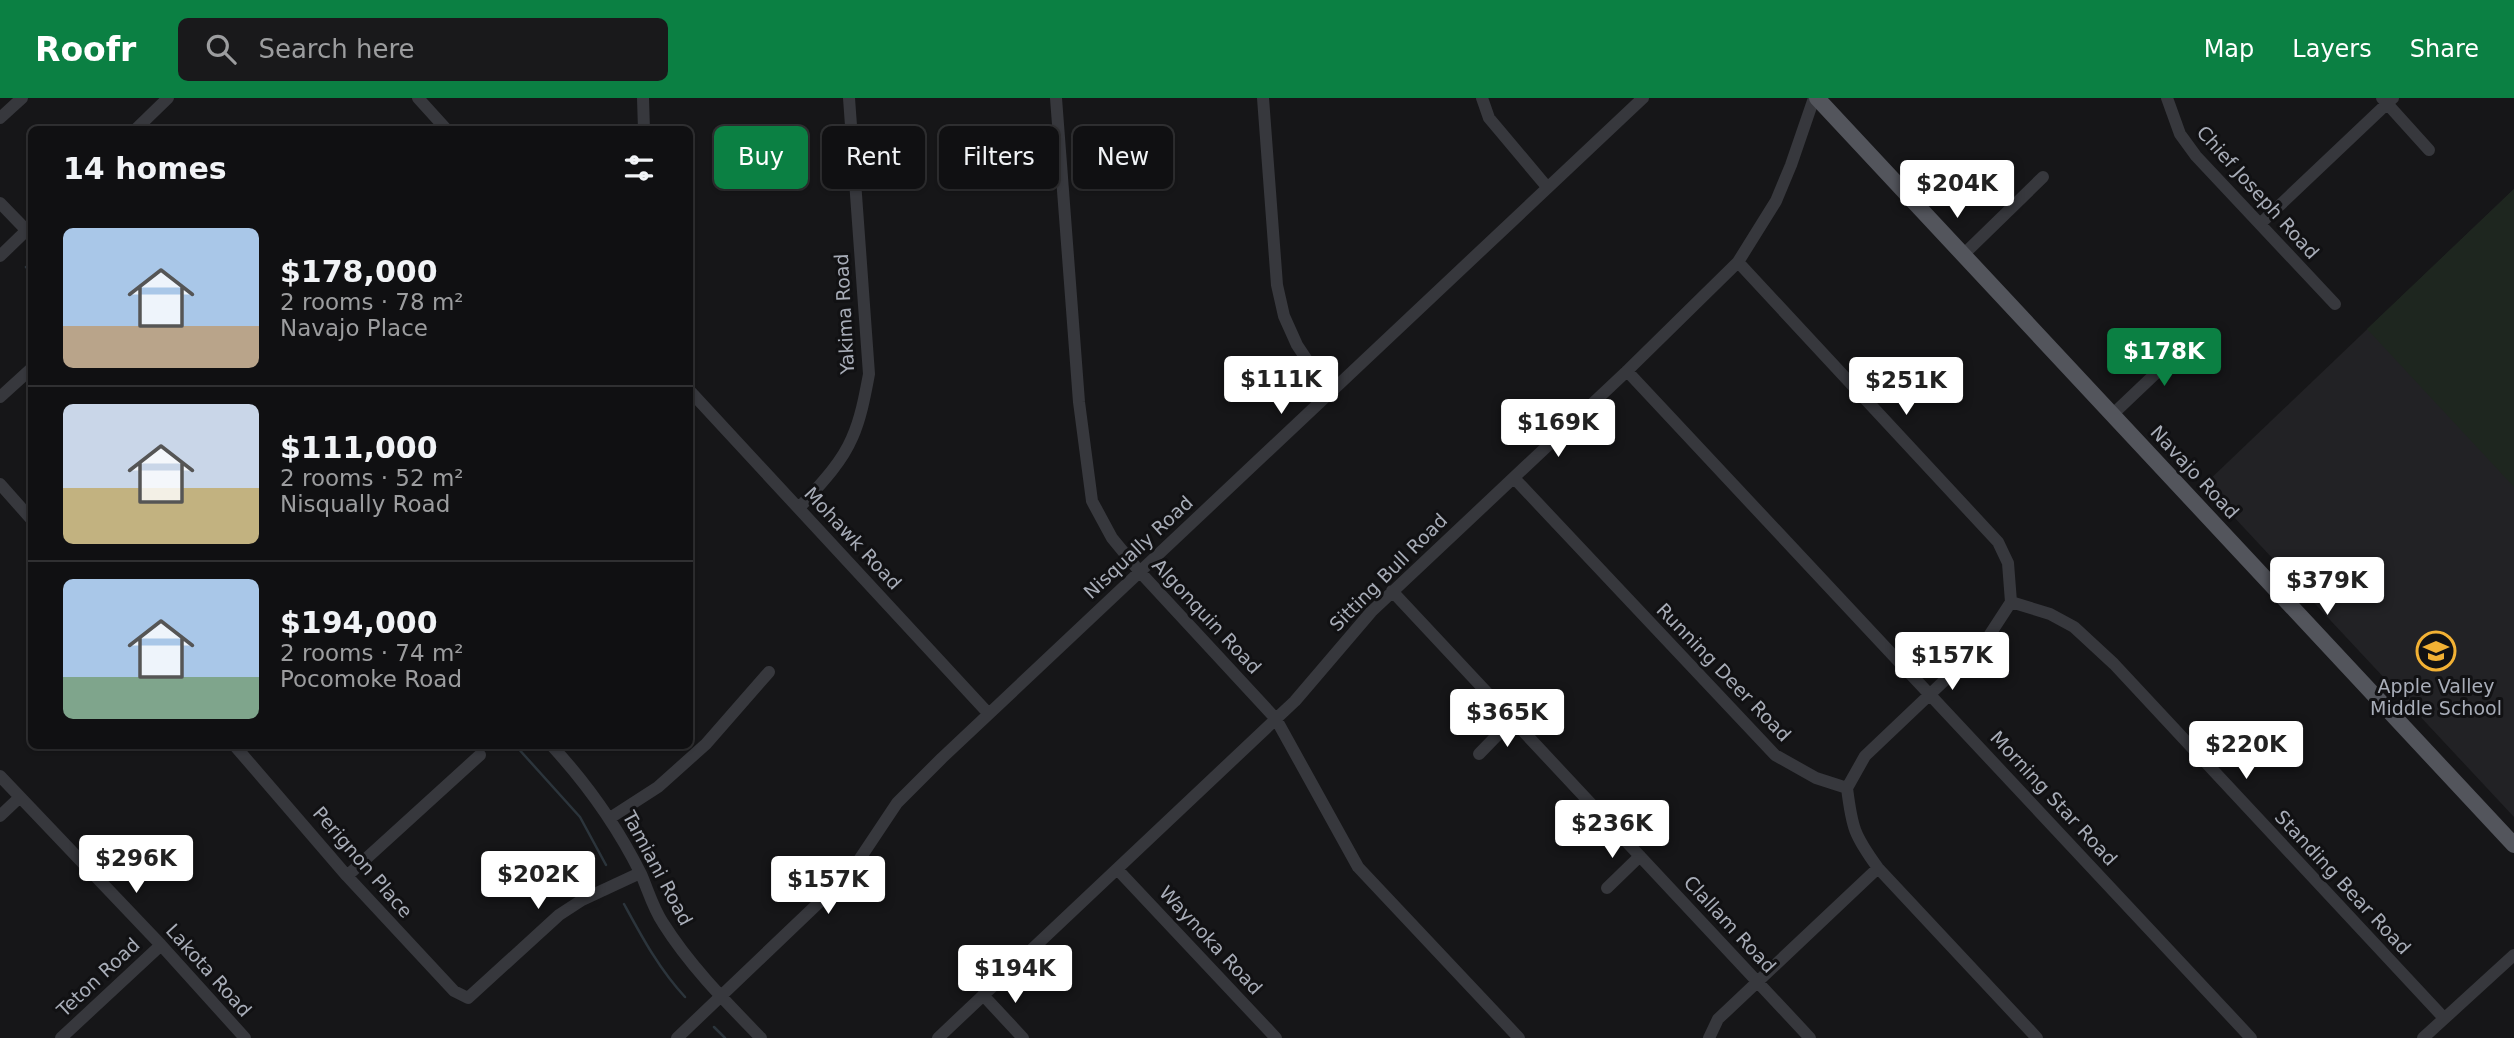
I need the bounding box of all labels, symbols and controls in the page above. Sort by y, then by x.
search box [178,18,668,81]
text: Roofr [35,30,136,69]
icon: search [202,30,240,68]
text: Search here [258,34,415,64]
text: Map [2204,35,2254,63]
text: Layers [2292,35,2372,63]
text: Share [2410,35,2479,63]
street label: Chief Joseph Road [2192,121,2324,263]
chip: Buy [714,126,808,189]
chip: Rent [822,126,925,189]
chip: Filters [939,126,1059,189]
chip: New [1073,126,1173,189]
icon: filters [620,149,658,187]
text: 14 homes [63,151,227,186]
pin: $204K [1908,160,2006,220]
text: $204K [1916,170,1998,196]
street label: Yakima Road [830,253,858,376]
text: $178,000 [280,254,438,289]
icon: home [119,256,203,340]
text: 2 rooms · 78 m² [280,289,464,315]
text: Navajo Place [280,315,428,341]
pin: $178K [2115,328,2213,388]
text: $178K [2123,338,2205,364]
pin: $111K [1232,356,1330,416]
pin: $251K [1857,358,1955,417]
text: $111K [1240,366,1322,392]
text: $251K [1865,367,1947,393]
pin: $169K [1509,400,1607,459]
text: $169K [1517,409,1599,435]
street label: Navajo Road [2146,421,2244,523]
text: $111,000 [280,430,438,465]
icon: home [119,432,203,516]
text: 2 rooms · 52 m² [280,465,464,491]
street label: Mohawk Road [800,482,906,594]
text: Nisqually Road [280,491,450,517]
street label: Nisqually Road [1079,491,1197,603]
street label: Sitting Bull Road [1325,509,1451,635]
street label: Algonquin Road [1148,554,1266,678]
pin: $379K [2278,558,2376,617]
text: $379K [2286,567,2368,593]
street label: Running Deer Road [1652,598,1796,746]
text: $194,000 [280,605,438,640]
icon: home [119,607,203,691]
school or university icon: Apple Valley Middle School [2415,630,2457,672]
pin: $157K [1903,632,2001,692]
text: 2 rooms · 74 m² [280,640,464,666]
text: $157K [1911,642,1993,668]
text: Pocomoke Road [280,666,462,692]
place label: Apple Valley Middle School [2370,675,2502,719]
pin: $365K [1458,690,1556,749]
text: $365K [1466,699,1548,725]
pin: $220K [2197,722,2295,781]
street label: Morning Star Road [1986,726,2122,870]
text: $220K [2205,731,2287,757]
pin: $236K [1563,800,1661,860]
street label: Perignon Place [309,802,417,922]
street label: Tamiani Road [618,806,697,929]
street label: Standing Bear Road [2271,806,2415,958]
text: $236K [1571,810,1653,836]
pin: $296K [87,836,185,895]
text: $296K [95,845,177,871]
pin: $202K [489,852,587,911]
pin: $157K [779,856,877,916]
text: $202K [497,861,579,887]
text: $157K [787,866,869,892]
street label: Clallam Road [1679,871,1781,977]
street label: Waynoka Road [1155,881,1267,999]
street label: Lakota Road [162,919,256,1021]
street label: Teton Road [51,933,144,1021]
pin: $194K [966,946,1064,1005]
text: $194K [974,955,1056,981]

